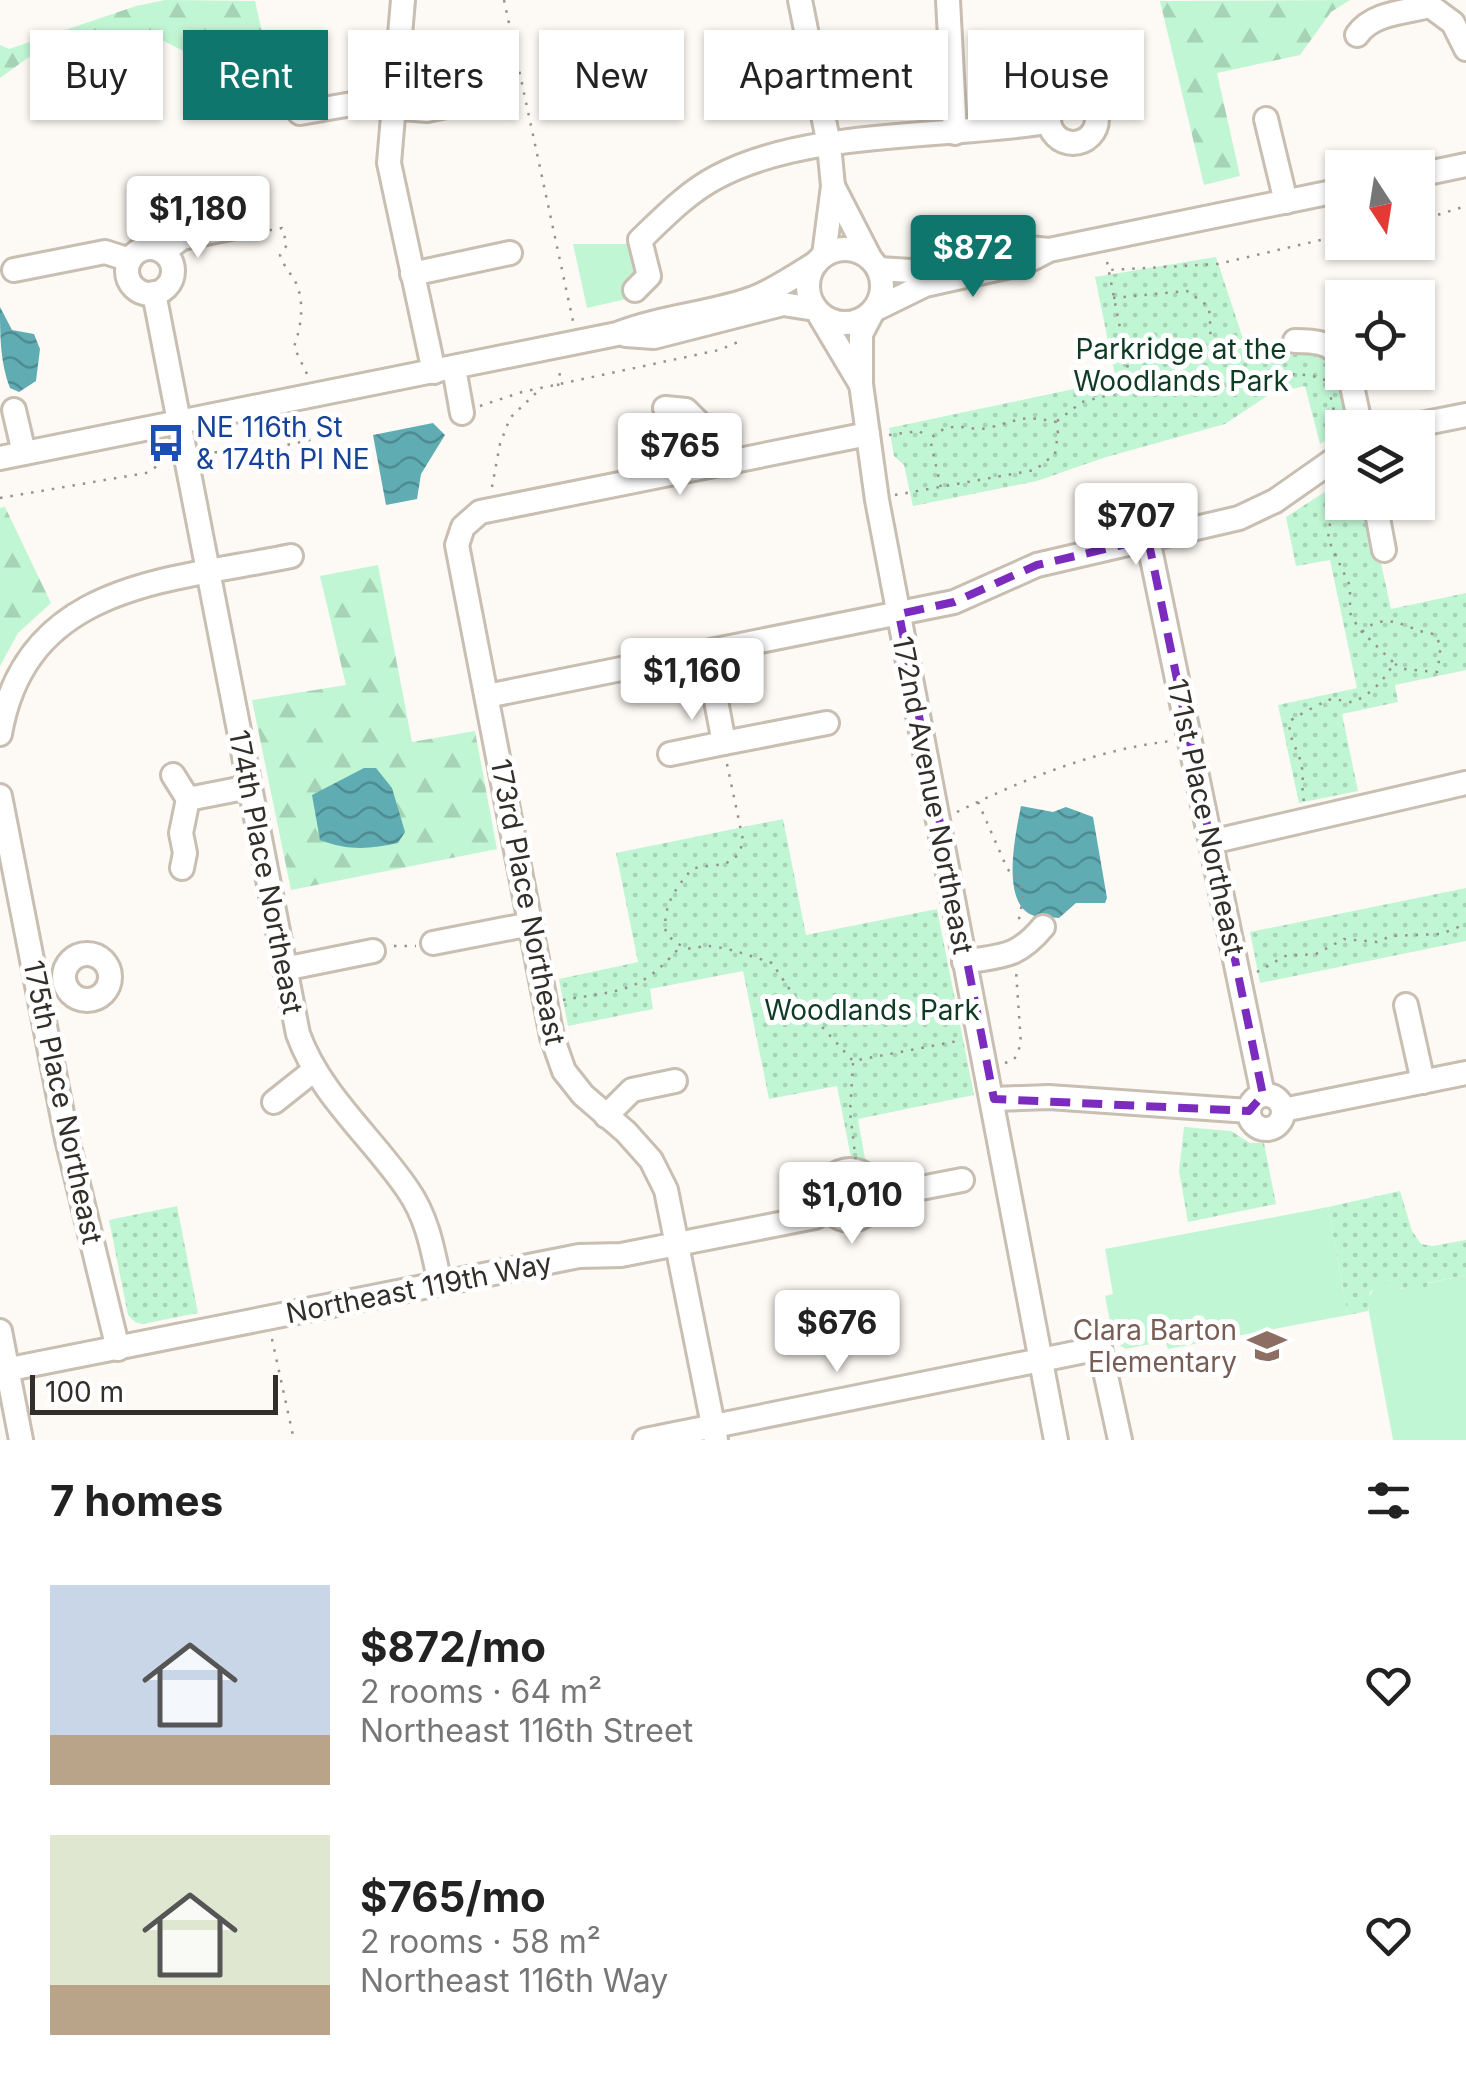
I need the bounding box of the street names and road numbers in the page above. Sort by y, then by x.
street label: 172nd Avenue Northeast [886,633,980,957]
street label: 171st Place Northeast [1160,676,1252,958]
street label: 174th Place Northeast [222,727,310,1017]
street label: 173rd Place Northeast [484,756,572,1048]
street label: 175th Place Northeast [16,957,110,1247]
street label: Northeast 119th Way [283,1246,555,1330]

